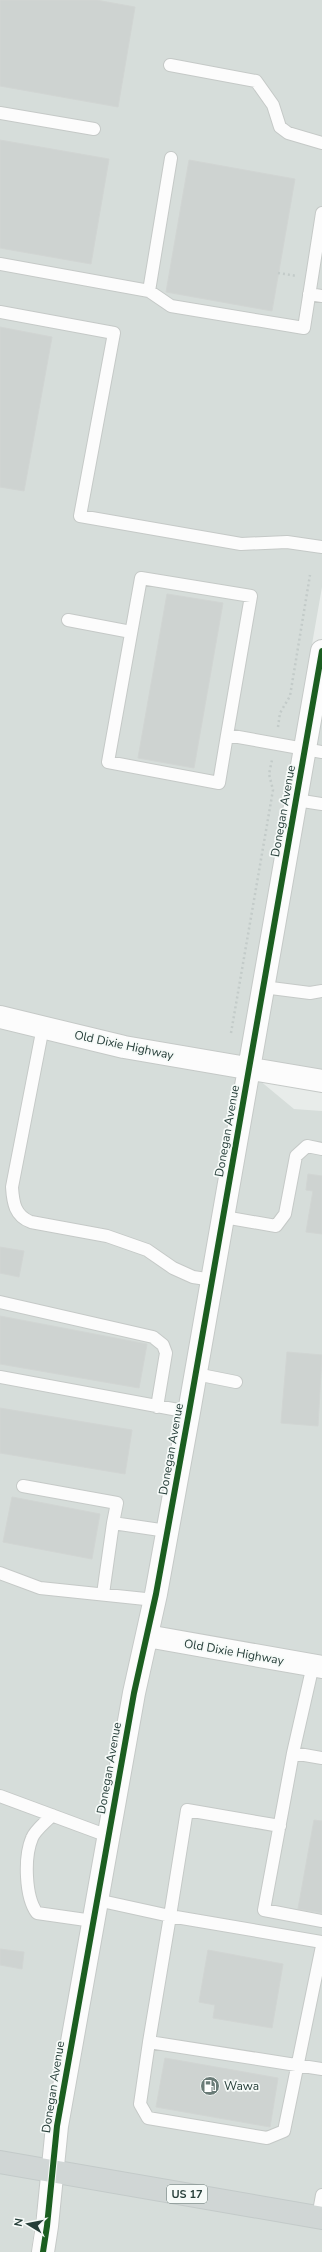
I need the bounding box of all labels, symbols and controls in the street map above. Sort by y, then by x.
street label: Donegan Avenue [267,764,299,858]
street label: Old Dixie Highway [73,1027,176,1064]
street label: Donegan Avenue [211,1084,243,1178]
street label: Donegan Avenue [155,1402,187,1496]
street label: Old Dixie Highway [183,1635,286,1669]
street label: Donegan Avenue [93,1721,125,1815]
street label: Donegan Avenue [38,2040,68,2134]
fuel station icon: Wawa [199,2075,221,2097]
place label: Wawa [224,2078,259,2094]
road number: US 17 [167,2185,207,2203]
north arrow [8,2204,48,2244]
text: N [11,2217,27,2228]

